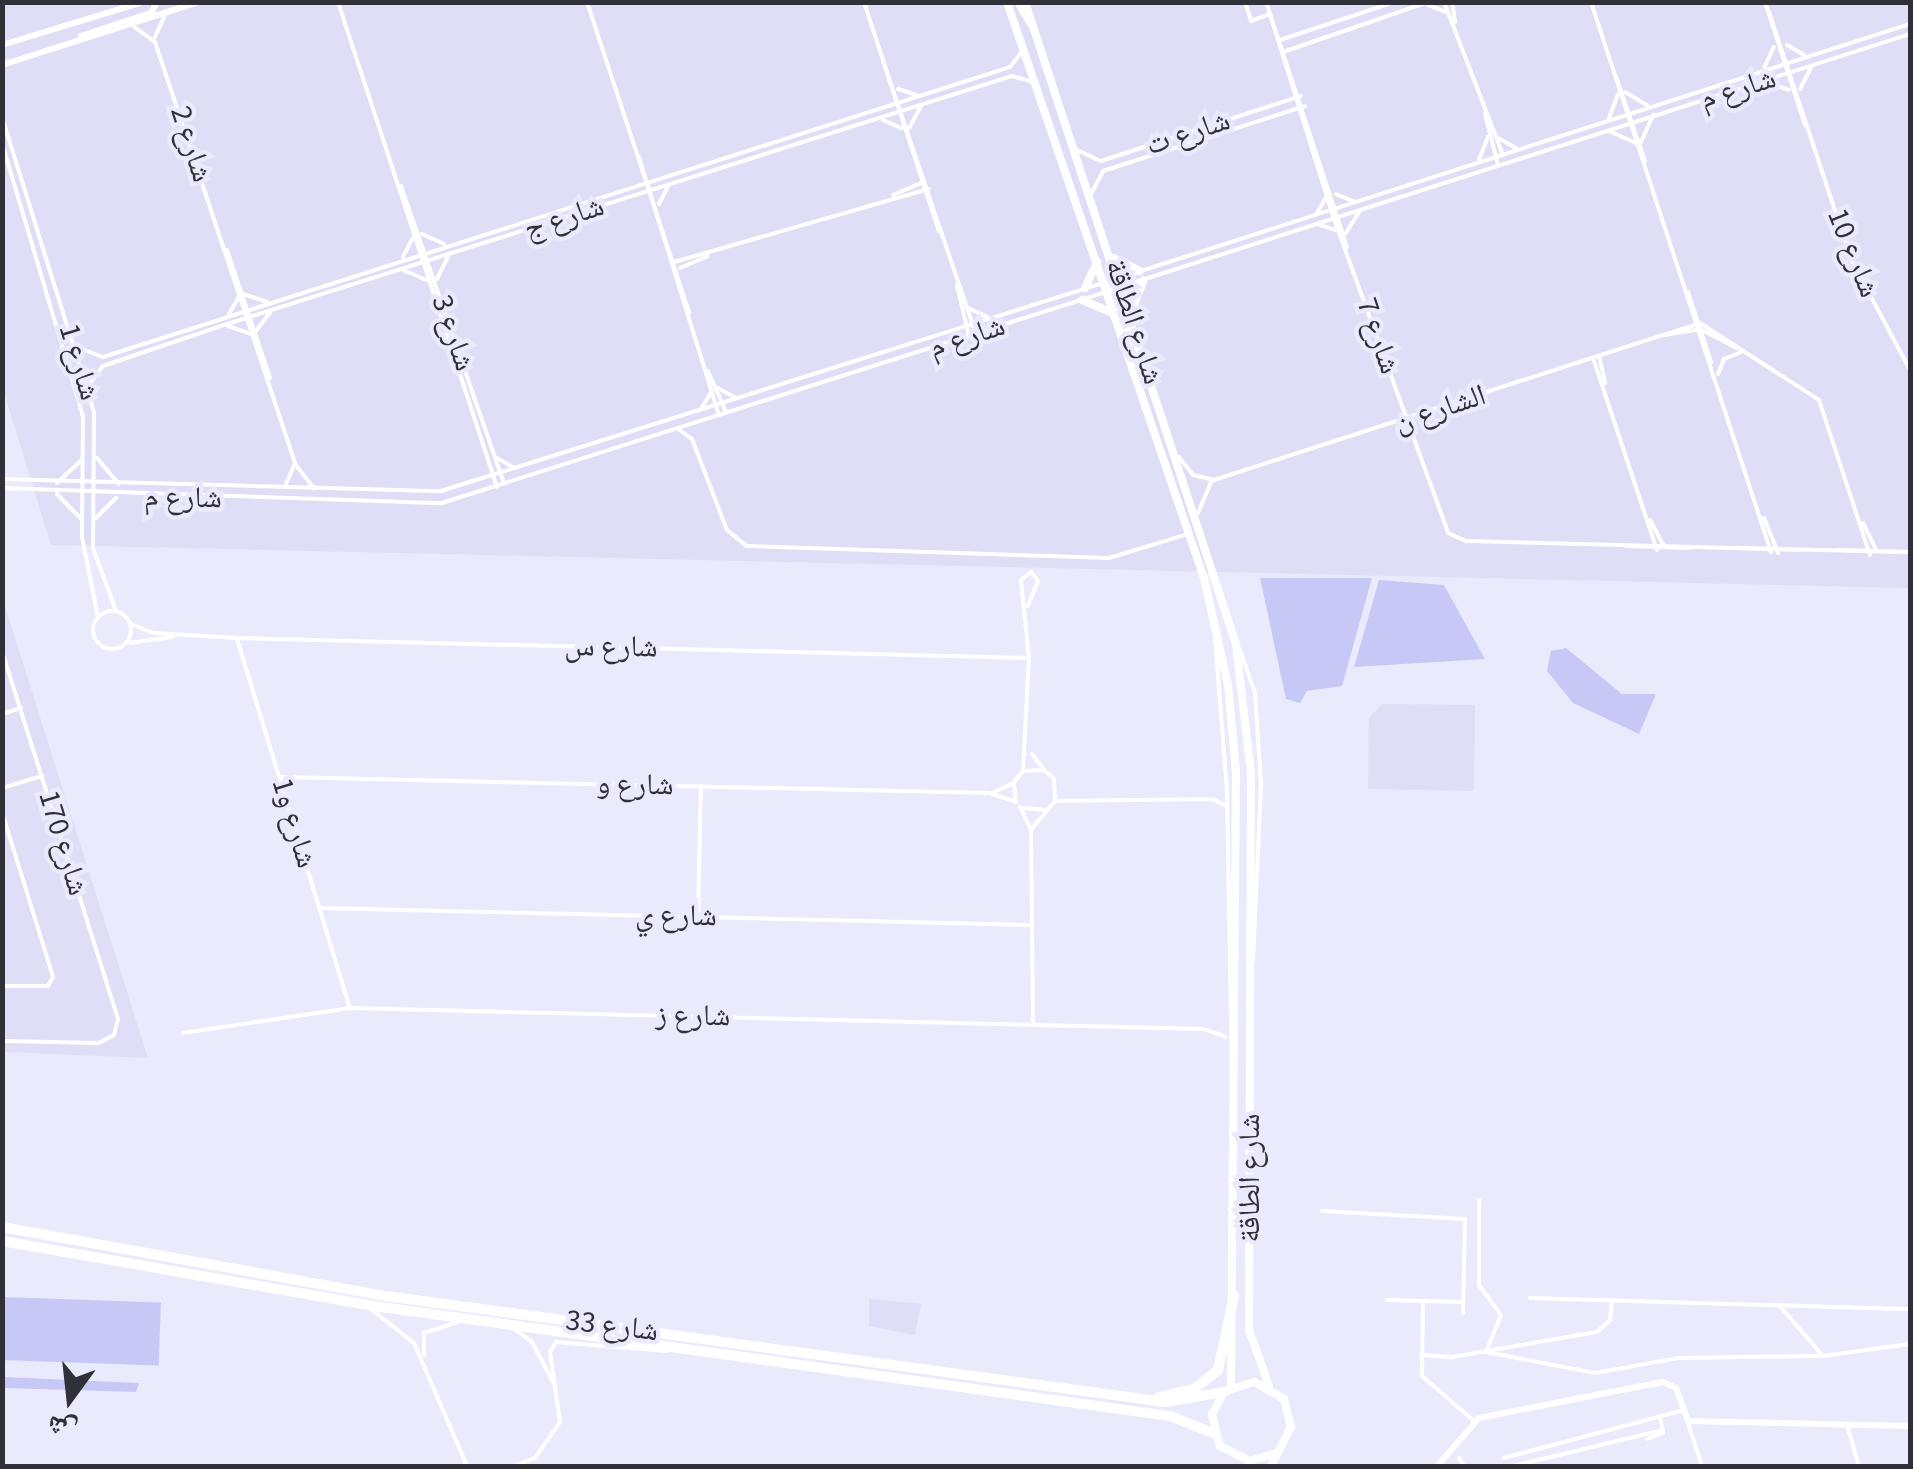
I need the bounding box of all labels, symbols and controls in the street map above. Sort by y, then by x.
street label: شارع م [1696,60,1780,118]
street label: شارع 2 [162,101,220,187]
street label: شارع ت [1141,103,1235,163]
street label: شارع ج [519,188,609,248]
street label: شارع 10 [1819,203,1887,303]
street label: شارع الطاقة [1097,255,1171,389]
street label: شارع 3 [423,290,483,376]
street label: شارع 7 [1348,293,1408,379]
street label: شارع م [924,308,1010,366]
street label: شارع 1 [50,319,108,405]
street label: الشارع ن [1390,377,1490,441]
street label: شارع م [144,479,222,517]
street label: شارع س [564,628,658,666]
street label: شارع و [596,766,674,804]
street label: شارع و1 [263,774,325,872]
street label: شارع 170 [30,786,96,900]
street label: شارع ي [635,897,717,935]
street label: شارع ز [655,997,731,1035]
street label: شارع الطاقة [1232,1113,1268,1243]
street label: شارع 33 [564,1302,660,1350]
north arrow [20,1349,120,1449]
text: ش [43,1405,82,1451]

